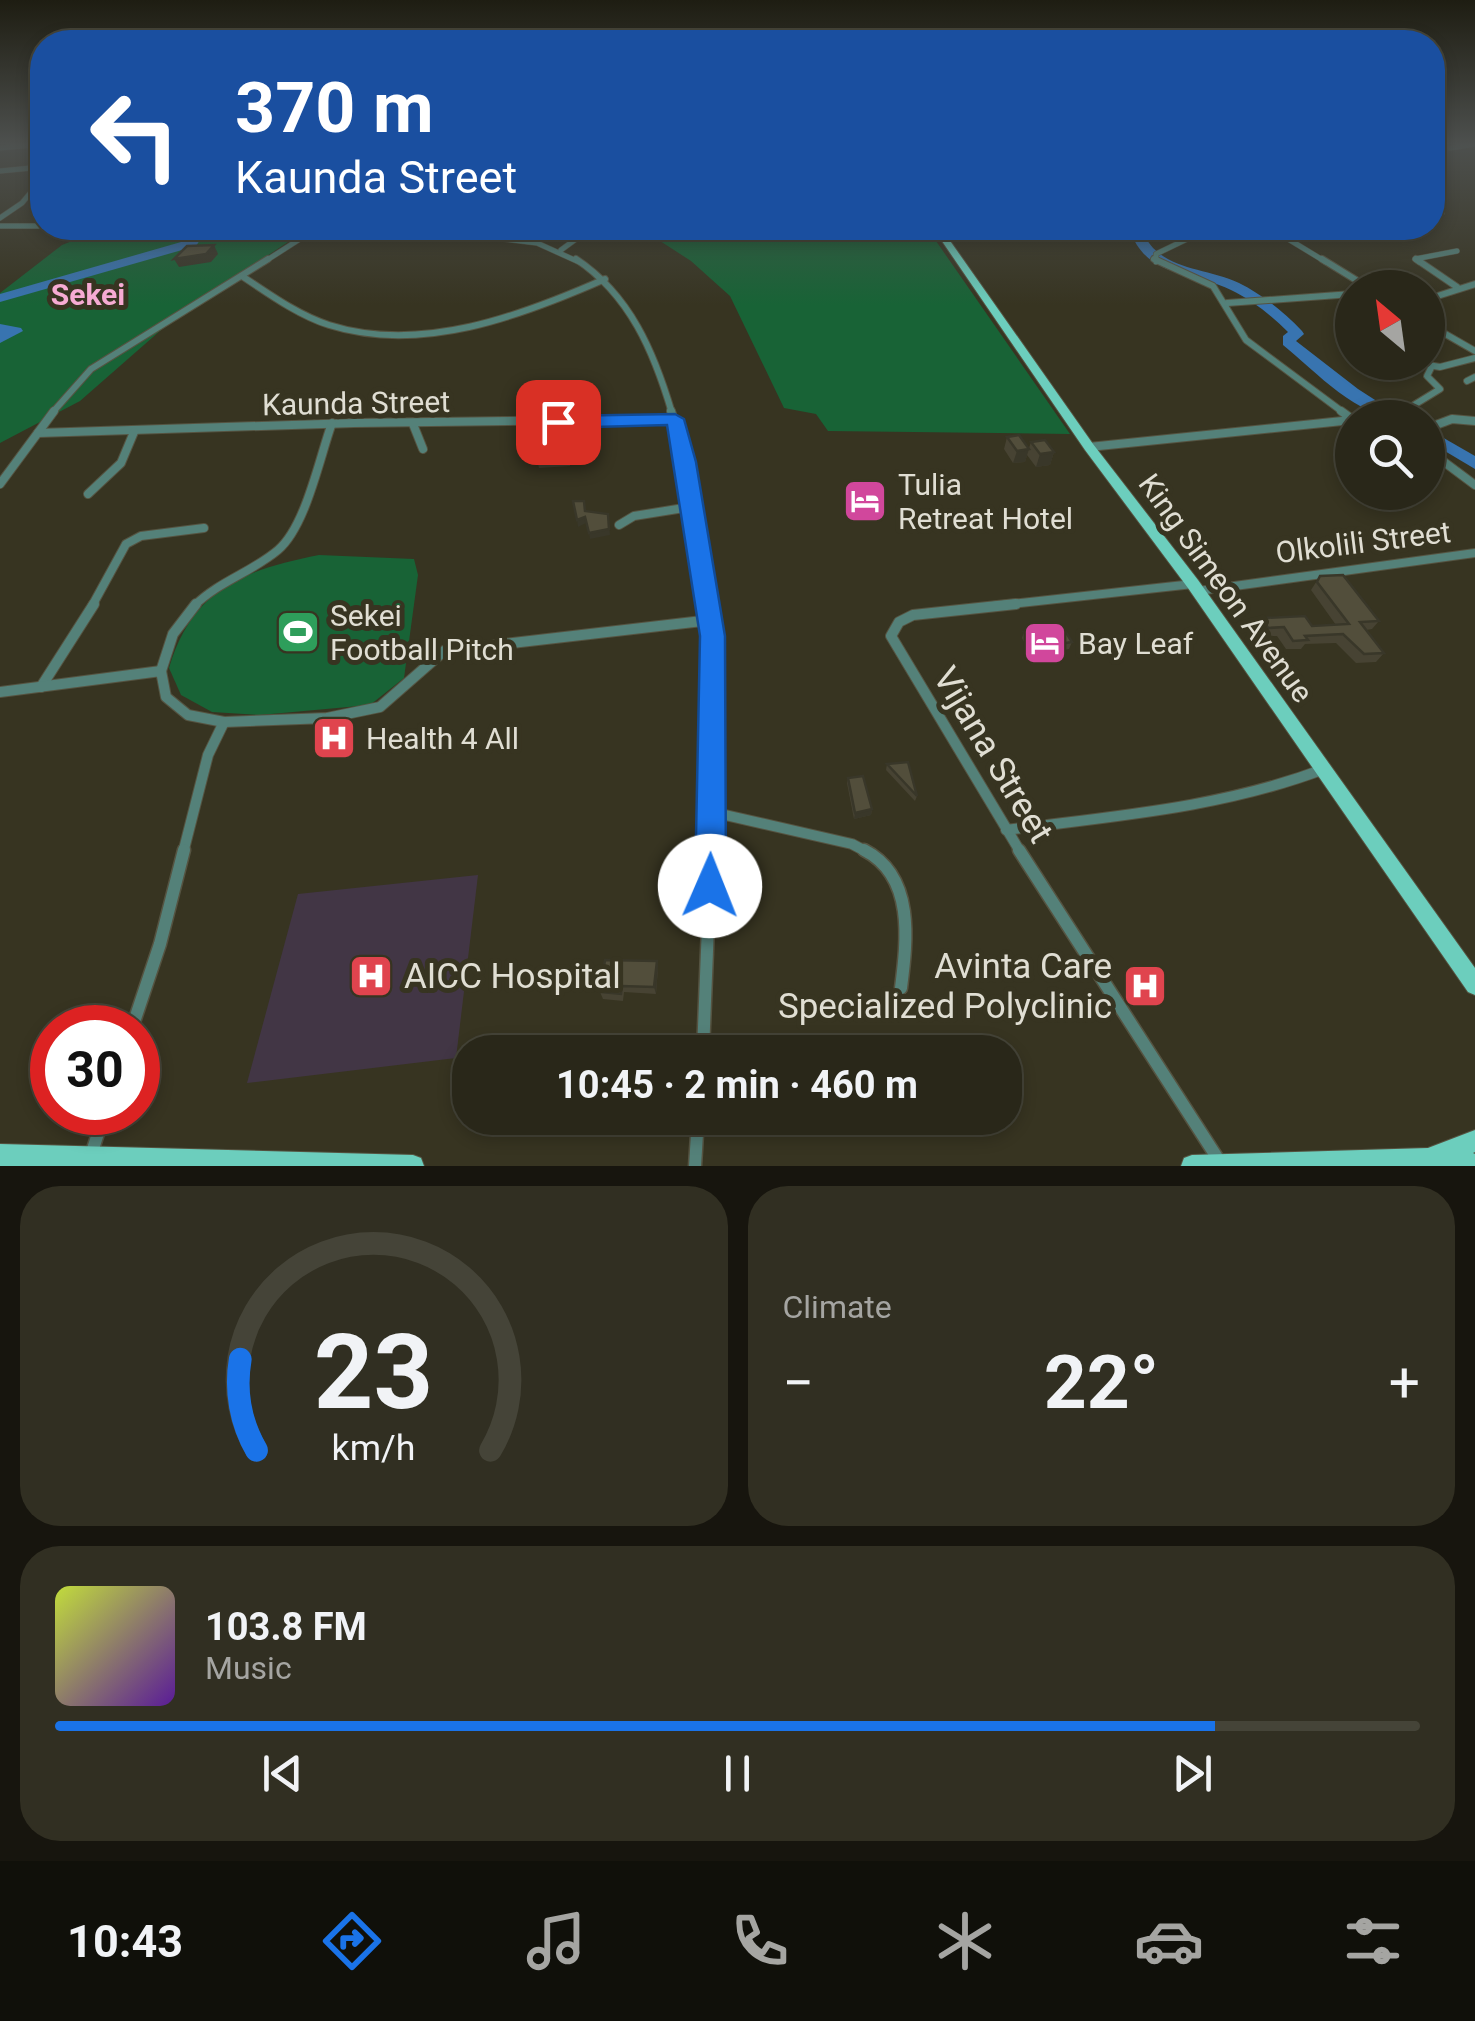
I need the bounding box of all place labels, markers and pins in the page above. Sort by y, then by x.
pin [516,380,601,465]
place label: Tulia Retreat Hotel [898,467,1073,536]
hotel icon: Tulia Retreat Hotel [842,478,888,524]
place label: Sekei Football Pitch [330,598,514,667]
sports icon: Sekei Football Pitch [275,609,321,655]
hotel icon: Bay Leaf [1022,620,1068,666]
place label: Bay Leaf [1078,626,1194,661]
hospital icon: Health 4 All [311,715,357,761]
place label: Health 4 All [366,721,519,756]
place label: Avinta Care Specialized Polyclinic [778,946,1112,1027]
hospital icon: AICC Hospital [348,953,394,999]
place label: AICC Hospital [404,956,621,997]
hospital icon: Avinta Care Specialized Polyclinic [1122,963,1168,1009]

